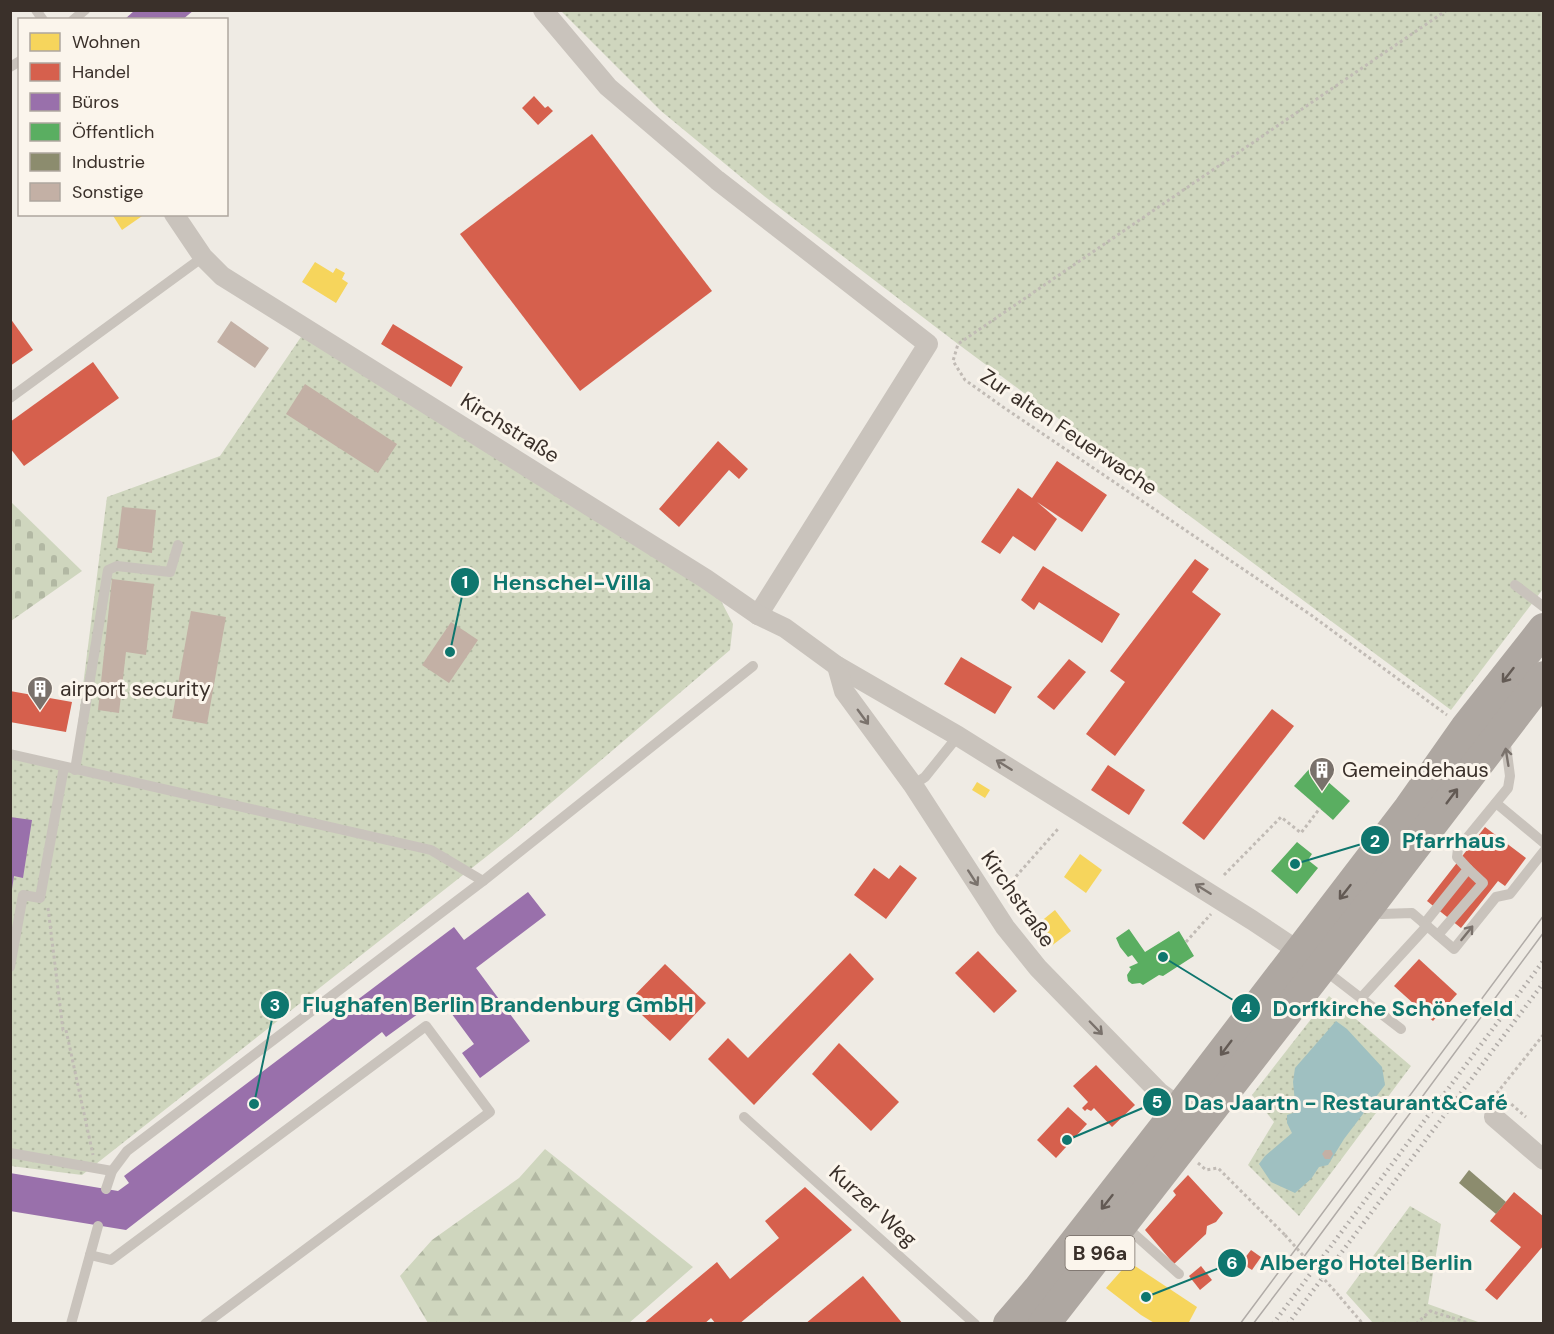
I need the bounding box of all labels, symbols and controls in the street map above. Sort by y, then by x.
legend [18,18,228,216]
text: Wohnen [72,30,140,54]
text: Handel [72,60,130,84]
text: Büros [72,90,119,114]
text: Öffentlich [72,120,154,144]
text: Industrie [72,150,145,174]
text: Sonstige [72,180,143,204]
street label: Zur alten Feuerwache [975,362,1163,502]
street label: Kirchstraße [455,387,565,470]
callout: Henschel-Villa [450,562,663,602]
text: Henschel-Villa [493,568,651,597]
text: 1 [462,570,468,594]
one-way arrow [1501,666,1514,682]
building icon: airport security [25,674,55,712]
place label: airport security [60,675,211,703]
one-way arrow [857,709,869,725]
one-way arrow [1502,747,1513,767]
building icon: Gemeindehaus [1307,755,1337,793]
place label: Gemeindehaus [1342,756,1489,784]
one-way arrow [995,758,1012,771]
one-way arrow [1445,788,1458,804]
callout: Pfarrhaus [1360,820,1518,860]
text: Pfarrhaus [1402,826,1506,855]
text: 2 [1370,829,1380,853]
street label: Kirchstraße [974,845,1062,953]
one-way arrow [967,869,979,886]
one-way arrow [1195,883,1212,895]
one-way arrow [1338,884,1351,900]
one-way arrow [1460,925,1473,941]
callout: Flughafen Berlin Brandenburg GmbH [260,985,705,1025]
callout: Dorfkirche Schönefeld [1231,988,1526,1028]
text: Flughafen Berlin Brandenburg GmbH [302,990,694,1019]
text: 3 [270,993,280,1017]
text: Dorfkirche Schönefeld [1273,994,1513,1023]
text: 4 [1240,996,1252,1020]
one-way arrow [1089,1020,1104,1035]
one-way arrow [1219,1039,1232,1055]
callout: Das Jaartn - Restaurant&Café [1142,1082,1520,1122]
text: Das Jaartn - Restaurant&Café [1184,1088,1508,1117]
text: 5 [1151,1090,1163,1114]
street label: Kurzer Weg [823,1159,923,1253]
one-way arrow [1101,1194,1113,1210]
road number: B 96a [1066,1236,1134,1270]
callout: Albergo Hotel Berlin [1217,1243,1484,1283]
text: Albergo Hotel Berlin [1259,1248,1473,1277]
text: 6 [1226,1251,1238,1275]

